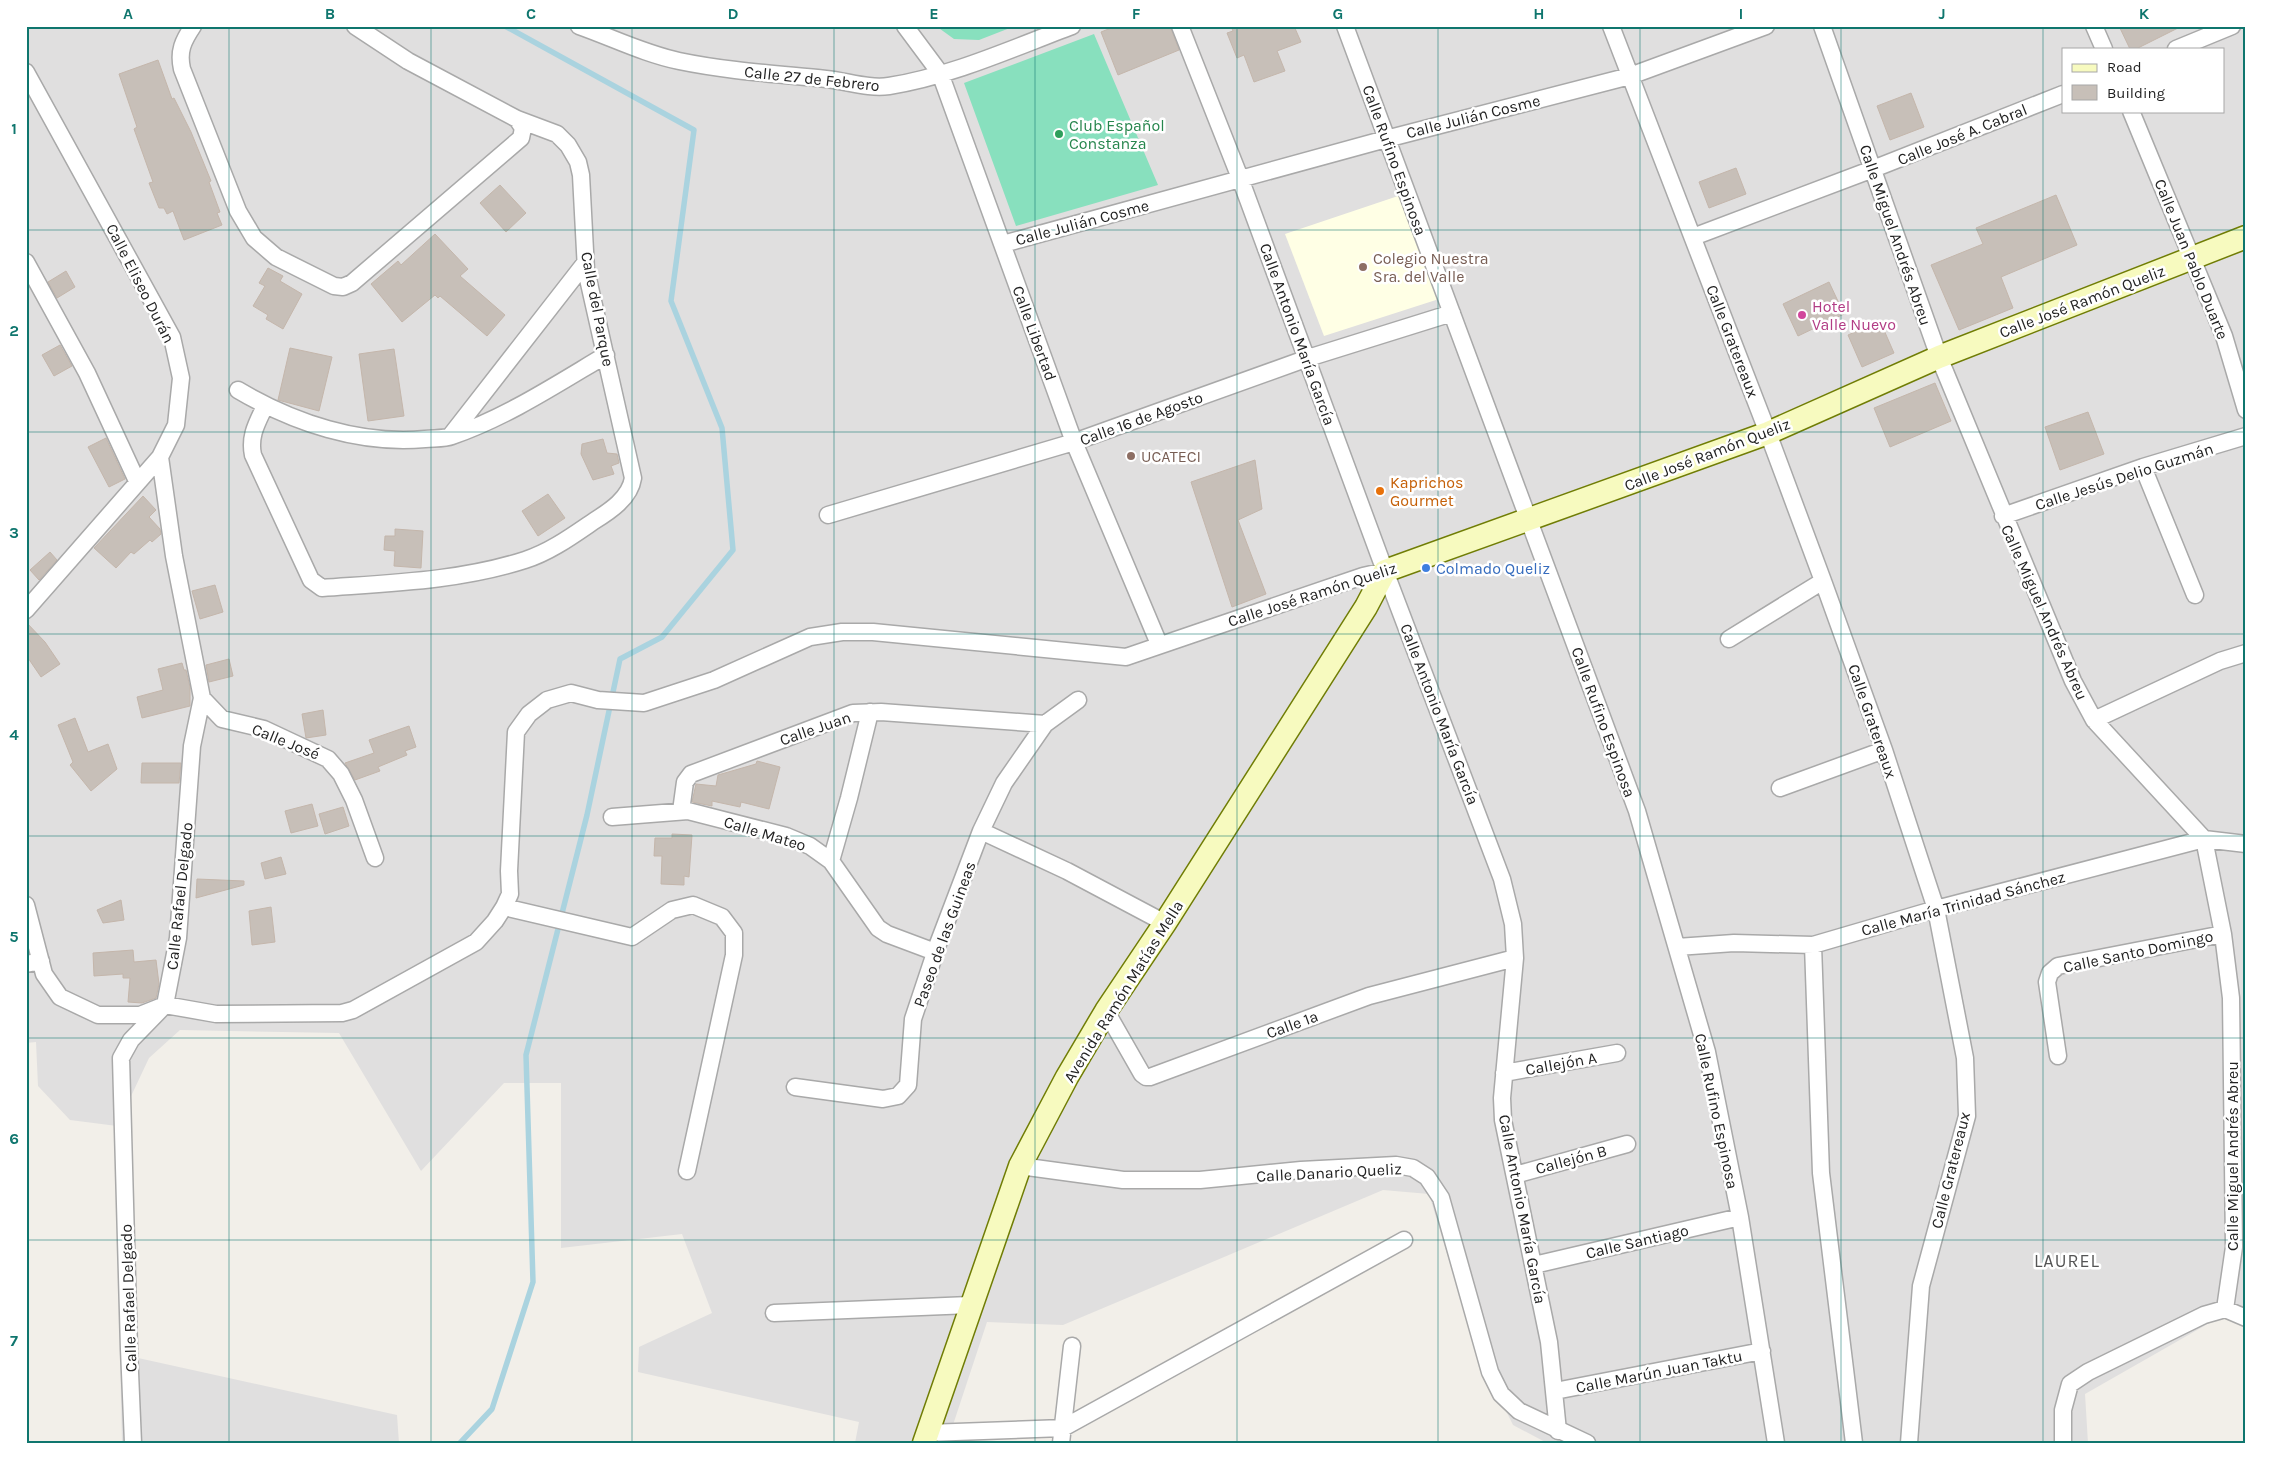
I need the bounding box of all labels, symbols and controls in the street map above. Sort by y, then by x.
text: A [123,4,133,23]
text: B [325,4,335,23]
text: C [526,4,536,23]
text: D [728,4,739,23]
text: E [929,4,939,23]
text: F [1132,4,1141,23]
text: G [1333,4,1343,23]
text: H [1533,4,1545,23]
text: I [1739,4,1743,23]
text: J [1938,4,1946,23]
text: K [2139,4,2150,23]
legend [2062,48,2224,112]
text: Road [2107,58,2142,76]
street label: Calle 27 de Febrero [743,62,880,95]
street label: Calle Rufino Espinosa [1358,82,1431,238]
text: Building [2107,84,2165,102]
street label: Calle Julián Cosme [1404,91,1542,142]
street label: Calle José A. Cabral [1895,100,2030,169]
place label: Club Español Constanza [1069,116,1165,153]
text: 1 [11,119,17,138]
marker: Club Español Constanza [1053,128,1065,140]
street label: Calle Miguel Andrés Abreu [1856,142,1935,328]
street label: Calle Juan Pablo Duarte [2151,176,2232,342]
street label: Calle Julián Cosme [1013,196,1151,249]
street label: Calle Eliseo Durán [102,220,179,346]
street label: Calle Antonio María García [1256,241,1339,428]
place label: Colegio Nuestra Sra. del Valle [1373,249,1488,286]
street label: Calle del Parque [577,250,618,368]
marker: Colegio Nuestra Sra. del Valle [1357,261,1369,273]
street label: Calle José Ramón Queliz [1997,261,2168,342]
street label: Calle Gratereaux [1702,282,1763,400]
street label: Calle Libertad [1009,283,1060,383]
place label: Hotel Valle Nuevo [1812,297,1896,334]
marker: Hotel Valle Nuevo [1796,309,1808,321]
text: 2 [9,321,19,340]
street label: Calle 16 de Agosto [1077,387,1205,450]
street label: Calle José Ramón Queliz [1622,414,1793,495]
street label: Calle Jesús Delio Guzmán [2033,439,2216,514]
place label: UCATECI [1141,447,1201,466]
marker: UCATECI [1125,450,1137,462]
place label: Kaprichos Gourmet [1390,473,1464,510]
marker: Kaprichos Gourmet [1374,485,1386,497]
street label: Calle Miguel Andrés Abreu [1997,522,2092,703]
text: 3 [9,523,19,542]
street label: Calle José Ramón Queliz [1225,558,1399,631]
place label: Colmado Queliz [1436,559,1550,578]
marker: Colmado Queliz [1420,562,1432,574]
street label: Calle Antonio María García [1396,621,1483,807]
street label: Calle Rufino Espinosa [1567,644,1640,800]
street label: Calle Gratereaux [1844,662,1901,781]
street label: Calle Juan [777,707,853,750]
street label: Calle José [249,719,322,764]
text: 4 [9,725,19,744]
street label: Calle Mateo [721,812,808,855]
street label: Calle Rafael Delgado [162,821,197,971]
street label: Paseo de las Guineas [909,859,980,1010]
street label: Calle María Trinidad Sánchez [1859,867,2067,940]
street label: Avenida Ramón Matías Mella [1059,897,1187,1086]
street label: Calle Santo Domingo [2061,926,2215,977]
text: 5 [9,927,19,946]
street label: Calle 1ª [1264,1006,1321,1043]
street label: Calle Rufino Espinosa [1691,1032,1742,1191]
street label: Callejón A [1524,1048,1598,1079]
street label: Calle Miguel Andrés Abreu [2223,1061,2242,1251]
street label: Calle Gratereaux [1927,1110,1974,1230]
street label: Calle Antonio María García [1495,1113,1550,1305]
text: 6 [9,1129,19,1148]
street label: Callejón B [1533,1141,1609,1178]
street label: Calle Danario Queliz [1256,1159,1402,1186]
street label: Calle Santiago [1584,1220,1690,1263]
street label: Calle Rafael Delgado [116,1224,141,1372]
district label: LAUREL [2034,1250,2100,1272]
text: 7 [10,1331,18,1350]
street label: Calle Marún Juan Taktu [1574,1346,1744,1397]

